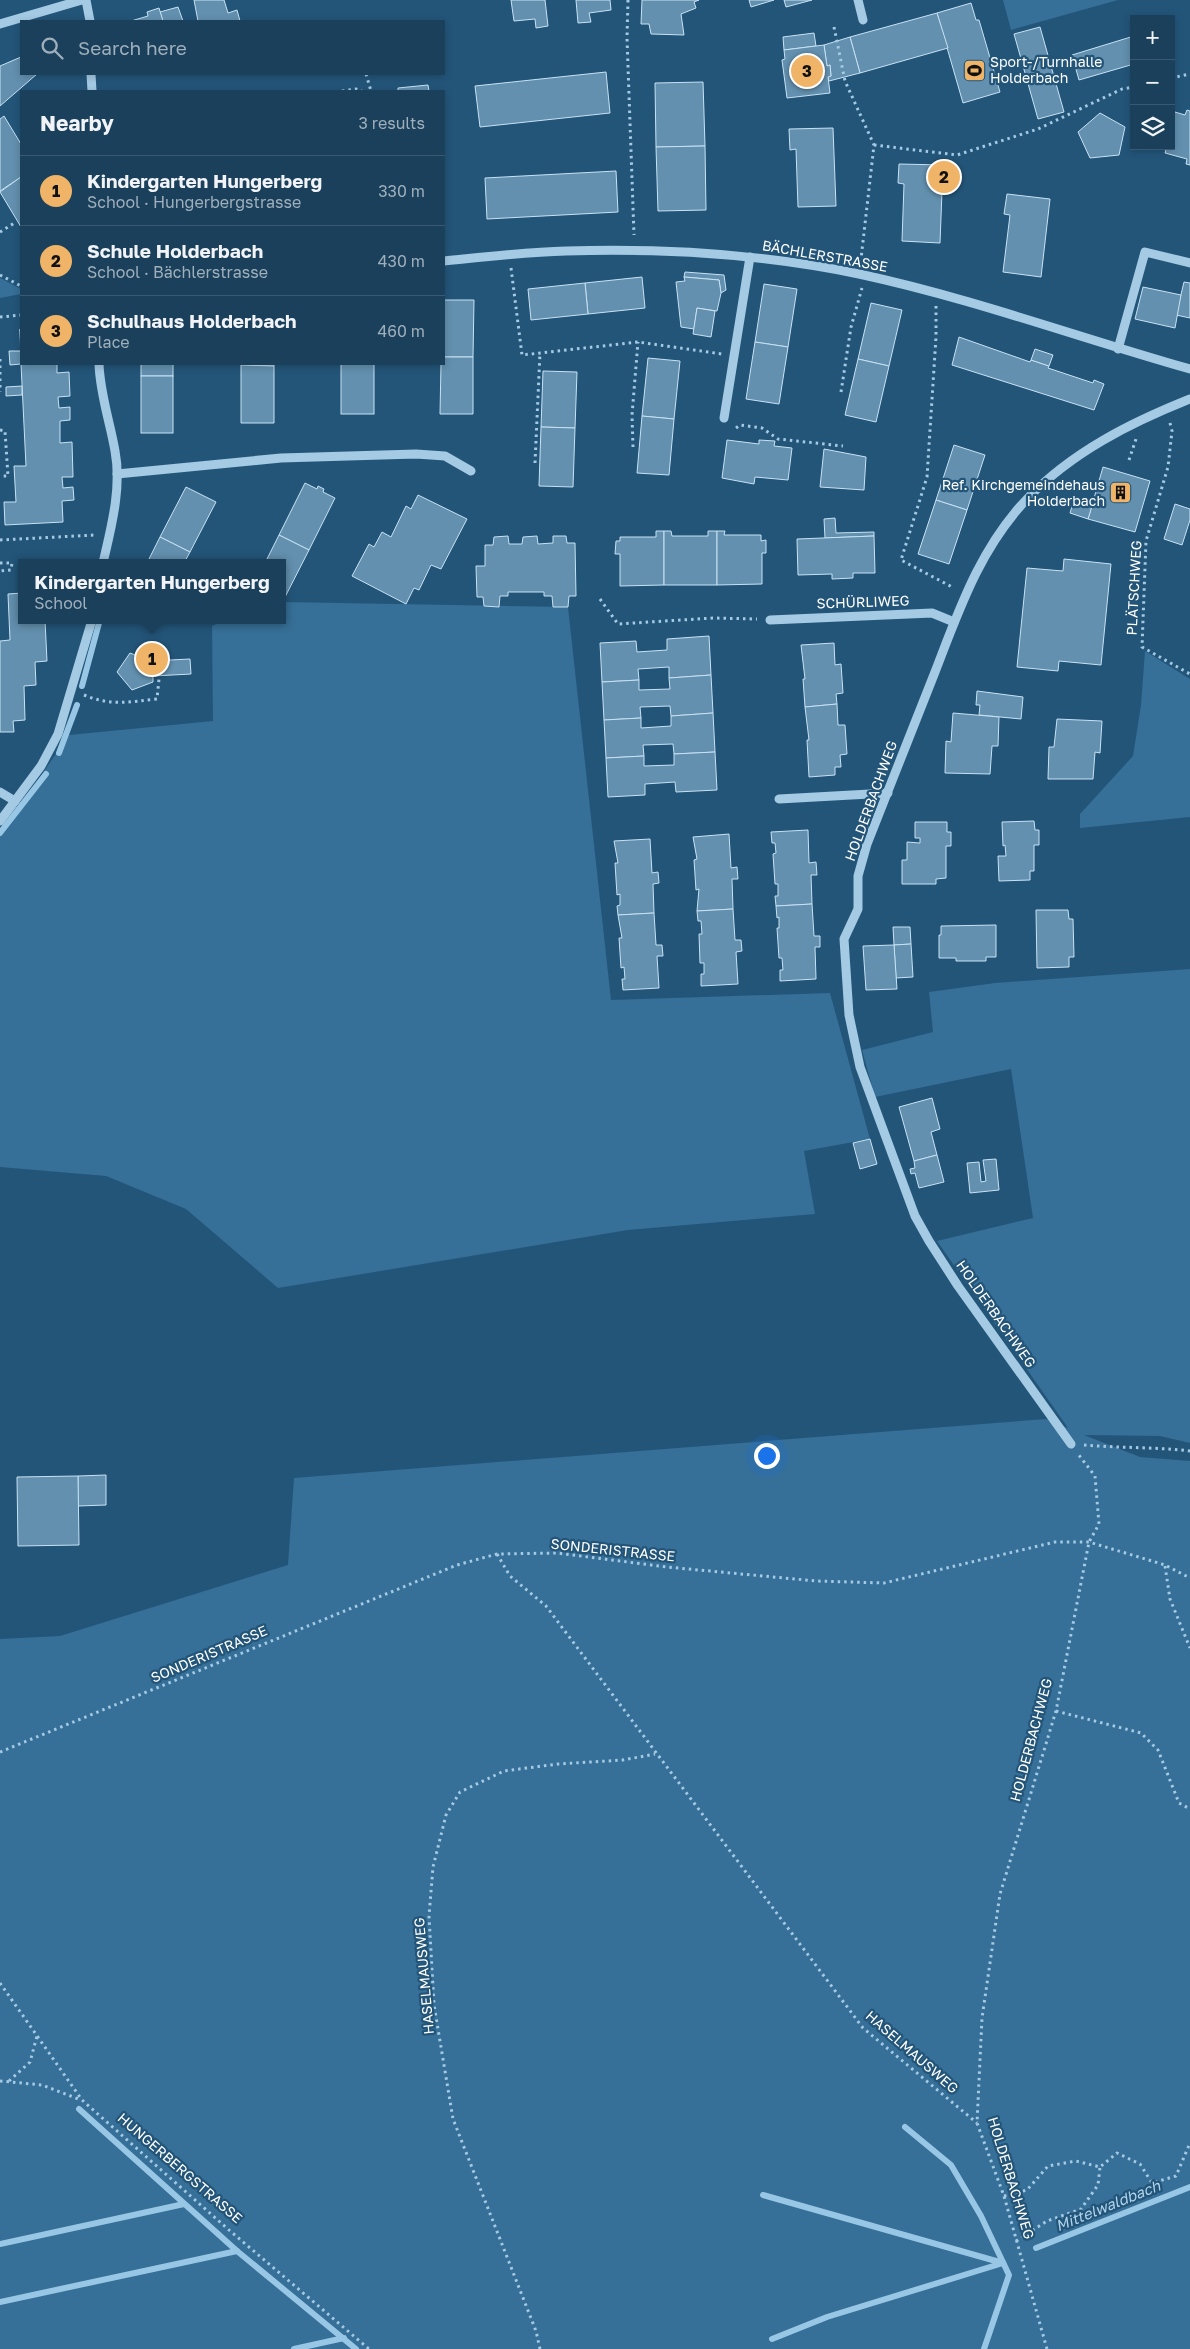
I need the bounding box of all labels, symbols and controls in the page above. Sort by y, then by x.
map controls [1130,15,1175,150]
button: + [1130,15,1175,60]
search box [20,20,445,75]
icon: search [38,34,66,62]
text: Search here [78,36,187,59]
pin: 3 [791,52,823,90]
place label: Sport-/Turnhalle Holderbach [990,53,1103,86]
sports icon: Sport-/Turnhalle Holderbach [962,58,986,82]
button: − [1130,60,1175,105]
button: layers [1130,105,1175,150]
text: Nearby [40,110,114,136]
text: 3 results [358,113,425,133]
pin: 2 [928,158,960,196]
text: Kindergarten Hungerberg [87,169,322,192]
text: 1 [52,181,60,201]
text: 330 m [378,181,425,201]
text: School · Hungerbergstrasse [87,192,301,212]
street label: BÄCHLERSTRASSE [761,236,889,275]
text: Schule Holderbach [87,239,263,262]
text: 2 [51,251,61,271]
text: 430 m [378,251,425,271]
text: School · Bächlerstrasse [87,262,268,282]
text: Schulhaus Holderbach [87,309,297,332]
text: 3 [51,321,61,341]
text: 460 m [377,321,425,341]
text: Place [87,332,130,352]
place label: Ref. Kirchgemeindehaus Holderbach [942,476,1105,509]
building icon: Ref. Kirchgemeindehaus Holderbach [1109,481,1133,505]
street label: PLÄTSCHWEG [1123,540,1144,636]
popup [18,559,286,624]
text: Kindergarten Hungerberg [34,570,270,593]
street label: SCHÜRLIWEG [816,591,910,612]
text: School [34,593,87,613]
pin: 1 [136,640,168,678]
street label: HOLDERBACHWEG [841,738,900,863]
street label: HOLDERBACHWEG [953,1257,1040,1371]
your location [754,1443,780,1469]
street label: SONDERISTRASSE [550,1535,676,1564]
street label: SONDERISTRASSE [148,1621,270,1686]
street label: HOLDERBACHWEG [1006,1676,1055,1803]
street label: HASELMAUSWEG [410,1917,437,2035]
street label: HASELMAUSWEG [863,2007,962,2097]
street label: HUNGERBERGSTRASSE [115,2109,246,2226]
street label: HOLDERBACHWEG [985,2115,1038,2241]
water label: Mittelwaldbach [1053,2176,1163,2234]

